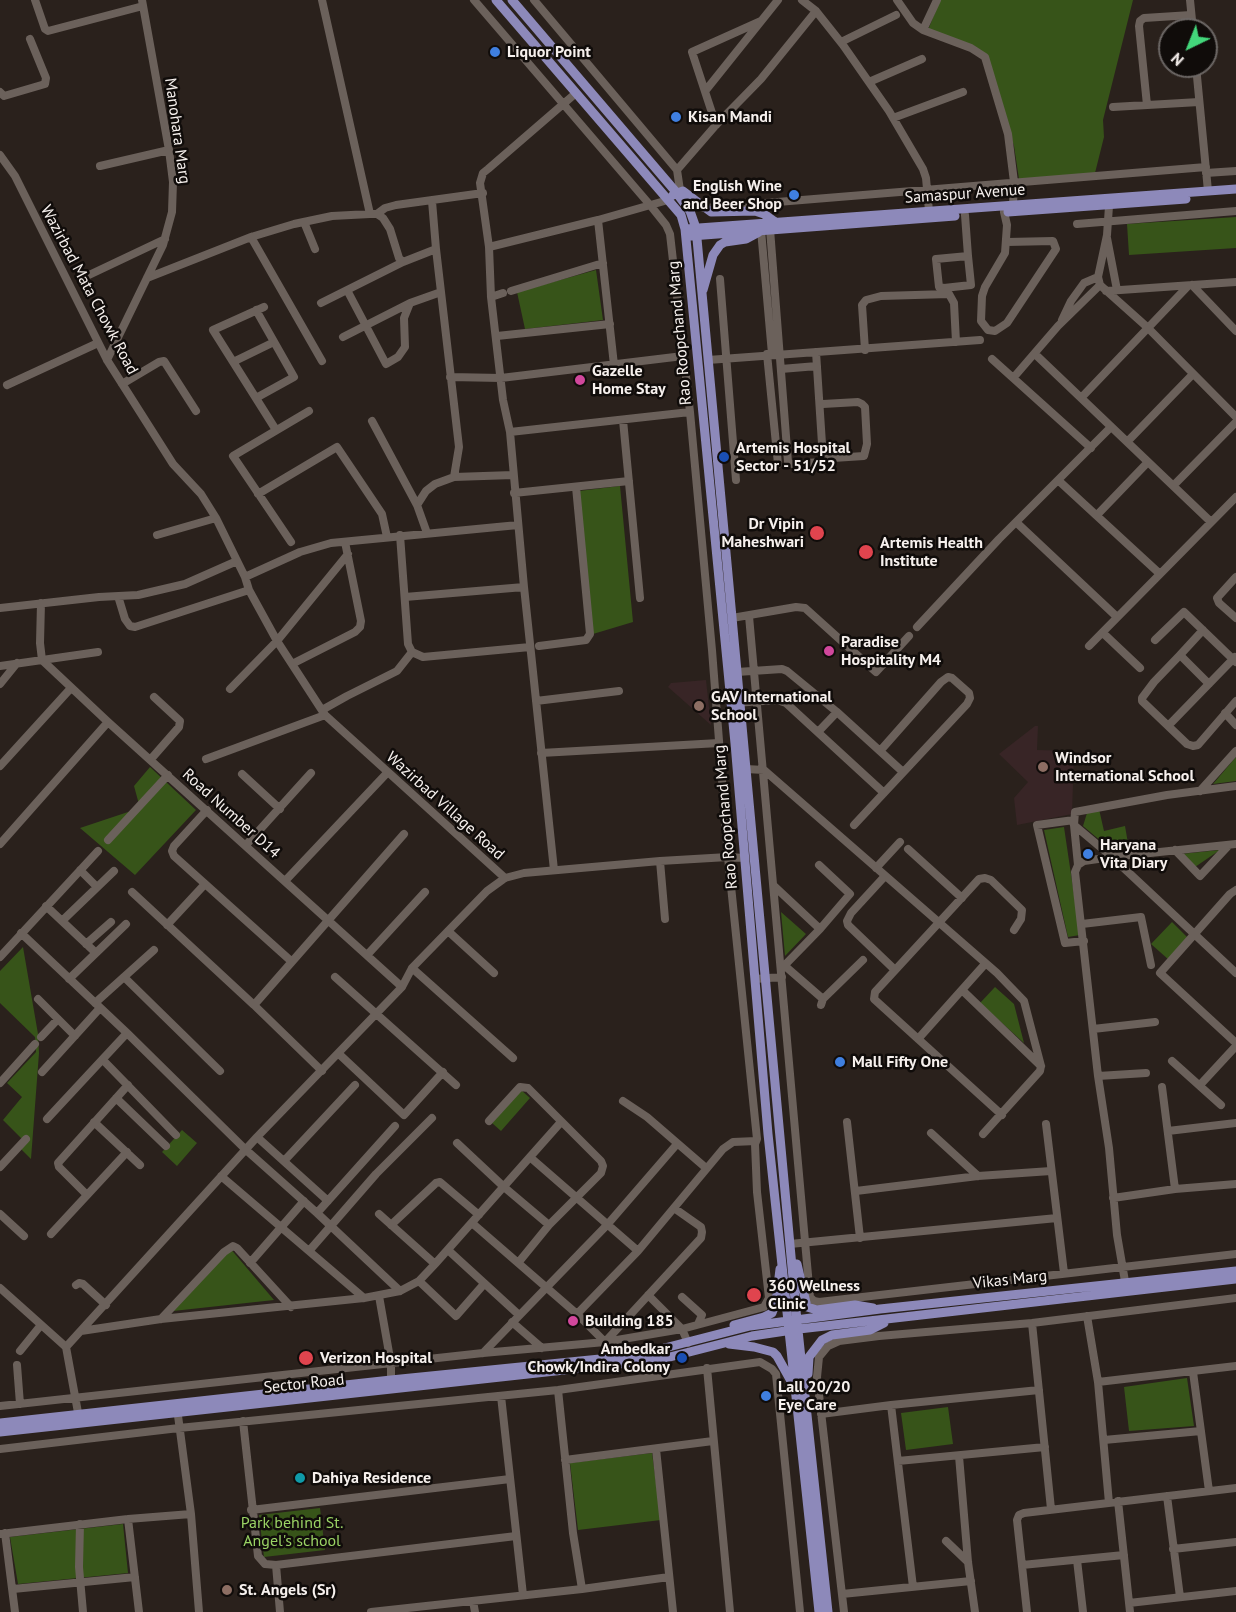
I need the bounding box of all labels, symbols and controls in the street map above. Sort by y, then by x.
north arrow [1158,18,1218,78]
place label: Liquor Point [507,42,591,62]
marker: Liquor Point [488,45,502,59]
text: N [1166,49,1188,71]
street label: Manohara Marg [160,77,194,185]
place label: Kisan Mandi [688,107,772,127]
marker: Kisan Mandi [669,110,683,124]
place label: English Wine and Beer Shop [683,176,782,214]
street label: Samaspur Avenue [904,180,1026,208]
marker: English Wine and Beer Shop [787,188,801,202]
street label: Wazirbad Mata Chowk Road [36,202,142,378]
street label: Rao Roopchand Marg [664,260,696,406]
place label: Gazelle Home Stay [592,361,666,399]
marker: Gazelle Home Stay [573,373,587,387]
place label: Artemis Hospital Sector - 51/52 [736,438,850,476]
marker: Artemis Hospital Sector - 51/52 [717,450,731,464]
place label: Dr Vipin Maheshwari [722,514,804,552]
marker: Dr Vipin Maheshwari [808,524,826,542]
place label: Artemis Health Institute [880,533,983,571]
marker: Artemis Health Institute [857,543,875,561]
place label: Paradise Hospitality M4 [841,632,941,670]
marker: Paradise Hospitality M4 [822,644,836,658]
place label: GAV International School [711,687,832,725]
marker: GAV International School [692,699,706,713]
street label: Rao Roopchand Marg [710,744,742,890]
street label: Wazirbad Village Road [382,748,508,864]
place label: Windsor International School [1055,748,1194,786]
marker: Windsor International School [1036,760,1050,774]
street label: Road Number D14 [178,765,284,863]
place label: Haryana Vita Diary [1100,835,1167,873]
marker: Haryana Vita Diary [1081,847,1095,861]
place label: Mall Fifty One [852,1052,948,1072]
marker: Mall Fifty One [833,1055,847,1069]
street label: Vikas Marg [972,1267,1048,1293]
place label: 360 Wellness Clinic [768,1276,860,1314]
marker: 360 Wellness Clinic [745,1286,763,1304]
place label: Building 185 [585,1311,674,1331]
marker: Building 185 [566,1314,580,1328]
place label: Ambedkar Chowk/Indira Colony [528,1339,670,1377]
place label: Verizon Hospital [320,1348,432,1368]
marker: Verizon Hospital [297,1349,315,1367]
marker: Ambedkar Chowk/Indira Colony [675,1351,689,1365]
street label: Sector Road [263,1370,345,1398]
place label: Lall 20/20 Eye Care [778,1377,850,1415]
marker: Lall 20/20 Eye Care [759,1389,773,1403]
place label: Dahiya Residence [312,1468,431,1488]
marker: Dahiya Residence [293,1471,307,1485]
park label: Park behind St. Angel's school [241,1513,343,1551]
place label: St. Angels (Sr) [239,1580,336,1600]
marker: St. Angels (Sr) [220,1583,234,1597]

